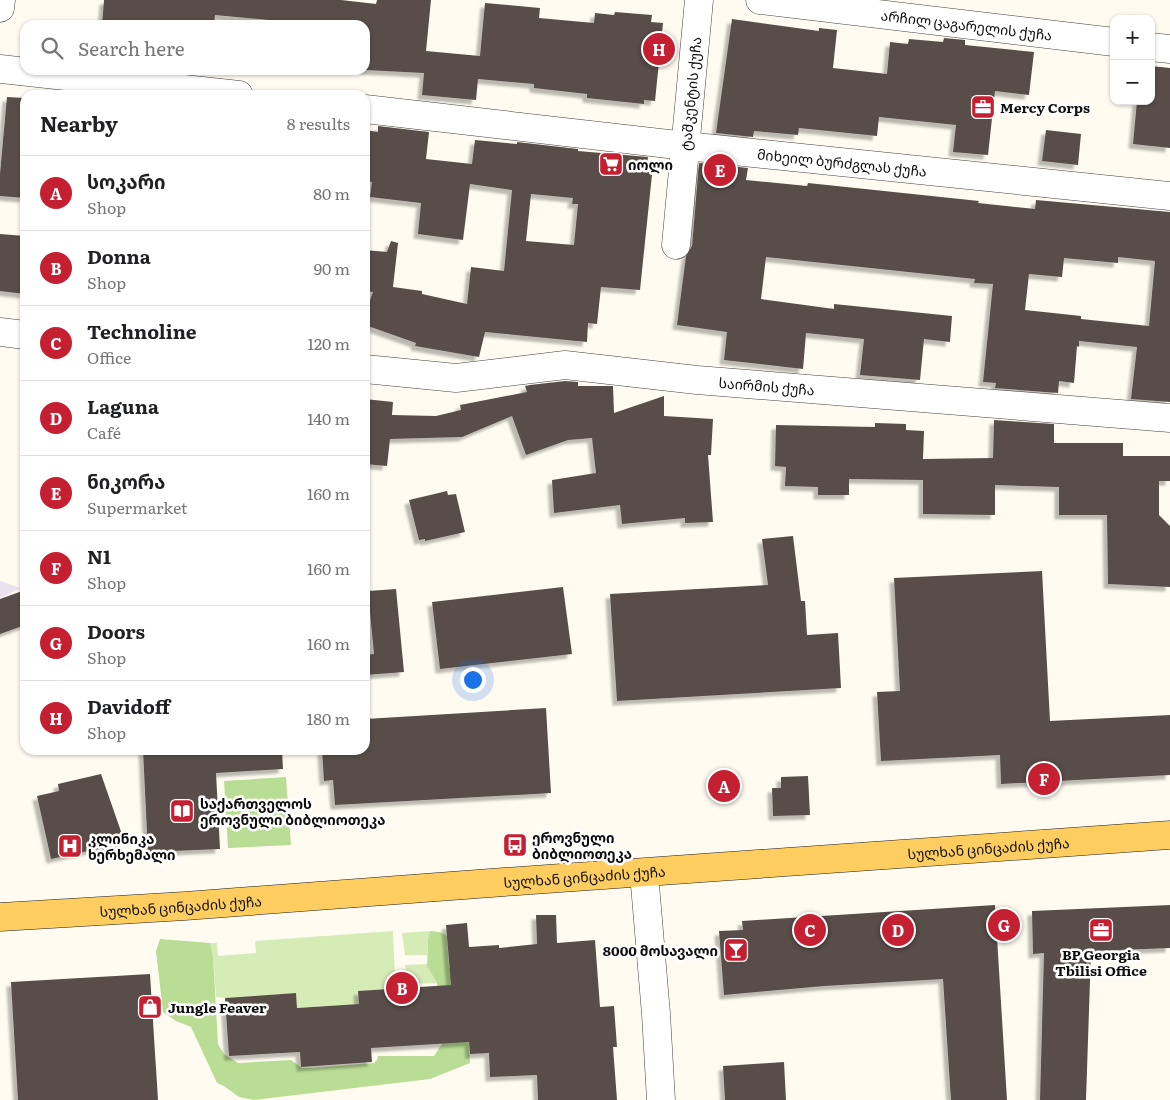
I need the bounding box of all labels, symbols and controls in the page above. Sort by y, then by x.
street label: არჩილ ცაგარელის ქუჩა [880,4,1053,45]
map controls [1110,15,1155,105]
button: + [1110,15,1155,60]
search box [20,20,370,75]
pin: H [643,30,675,68]
icon: search [38,34,66,62]
text: Search here [78,34,185,62]
street label: ტაშკენტის ქუჩა [675,36,706,151]
button: − [1110,60,1155,105]
office icon: Mercy Corps [970,94,996,120]
place label: Mercy Corps [1000,97,1090,117]
text: Nearby [40,107,118,138]
text: 8 results [287,111,350,135]
street label: მიხეილ ბურძგლას ქუჩა [756,143,928,181]
supermarket icon: იოლი [598,151,624,177]
pin: E [704,151,736,189]
place label: იოლი [628,154,673,174]
text: სოკარი [87,167,165,195]
text: A [50,181,62,205]
text: 80 m [313,181,350,205]
text: Shop [87,195,126,219]
text: Donna [87,242,151,270]
text: B [50,256,62,280]
text: 90 m [314,256,350,280]
text: Shop [87,270,126,294]
text: Technoline [87,317,197,345]
text: C [50,331,62,355]
text: 120 m [307,331,350,355]
text: Office [87,345,131,369]
street label: საირმის ქუჩა [718,372,815,399]
text: Laguna [87,392,159,420]
text: D [50,406,62,430]
text: 140 m [307,406,350,430]
text: Café [87,420,121,444]
text: ნიკორა [87,467,165,495]
text: E [51,481,61,505]
text: 160 m [307,481,350,505]
text: Supermarket [87,495,187,519]
text: N1 [87,542,111,570]
text: F [51,556,61,580]
text: 160 m [307,556,350,580]
text: Shop [87,570,126,594]
text: Doors [87,617,145,645]
text: G [50,631,62,655]
text: 160 m [307,631,350,655]
text: Shop [87,645,126,669]
your location [460,667,486,693]
text: Davidoff [87,692,170,720]
text: H [49,706,63,730]
text: 180 m [307,706,350,730]
text: Shop [87,720,126,744]
pin: F [1028,760,1060,798]
pin: A [708,767,740,805]
place label: საქართველოს ეროვნული ბიბლიოთეკა [200,793,385,829]
library icon: საქართველოს ეროვნული ბიბლიოთეკა [169,798,195,824]
place label: ეროვნული ბიბლიოთეკა [532,827,632,863]
place label: კლინიკა ხერხემალი [88,828,175,864]
bus stop icon: ეროვნული ბიბლიოთეკა [502,832,528,858]
street label: სულხან ცინცაძის ქუჩა [907,832,1070,863]
hospital icon: კლინიკა ხერხემალი [57,833,83,859]
street label: სულხან ცინცაძის ქუჩა [503,861,666,892]
street label: სულხან ცინცაძის ქუჩა [99,890,262,921]
pin: G [988,906,1020,944]
pin: C [794,911,826,949]
pin: D [882,911,914,949]
office icon: BP Georgia Tbilisi Office [1088,917,1114,943]
bar icon: 8000 მოსავალი [723,937,749,963]
place label: 8000 მოსავალი [603,940,718,960]
place label: BP Georgia Tbilisi Office [1055,944,1147,980]
pin: B [386,969,418,1007]
shop icon: Jungle Feaver [137,994,163,1020]
place label: Jungle Feaver [168,997,267,1017]

